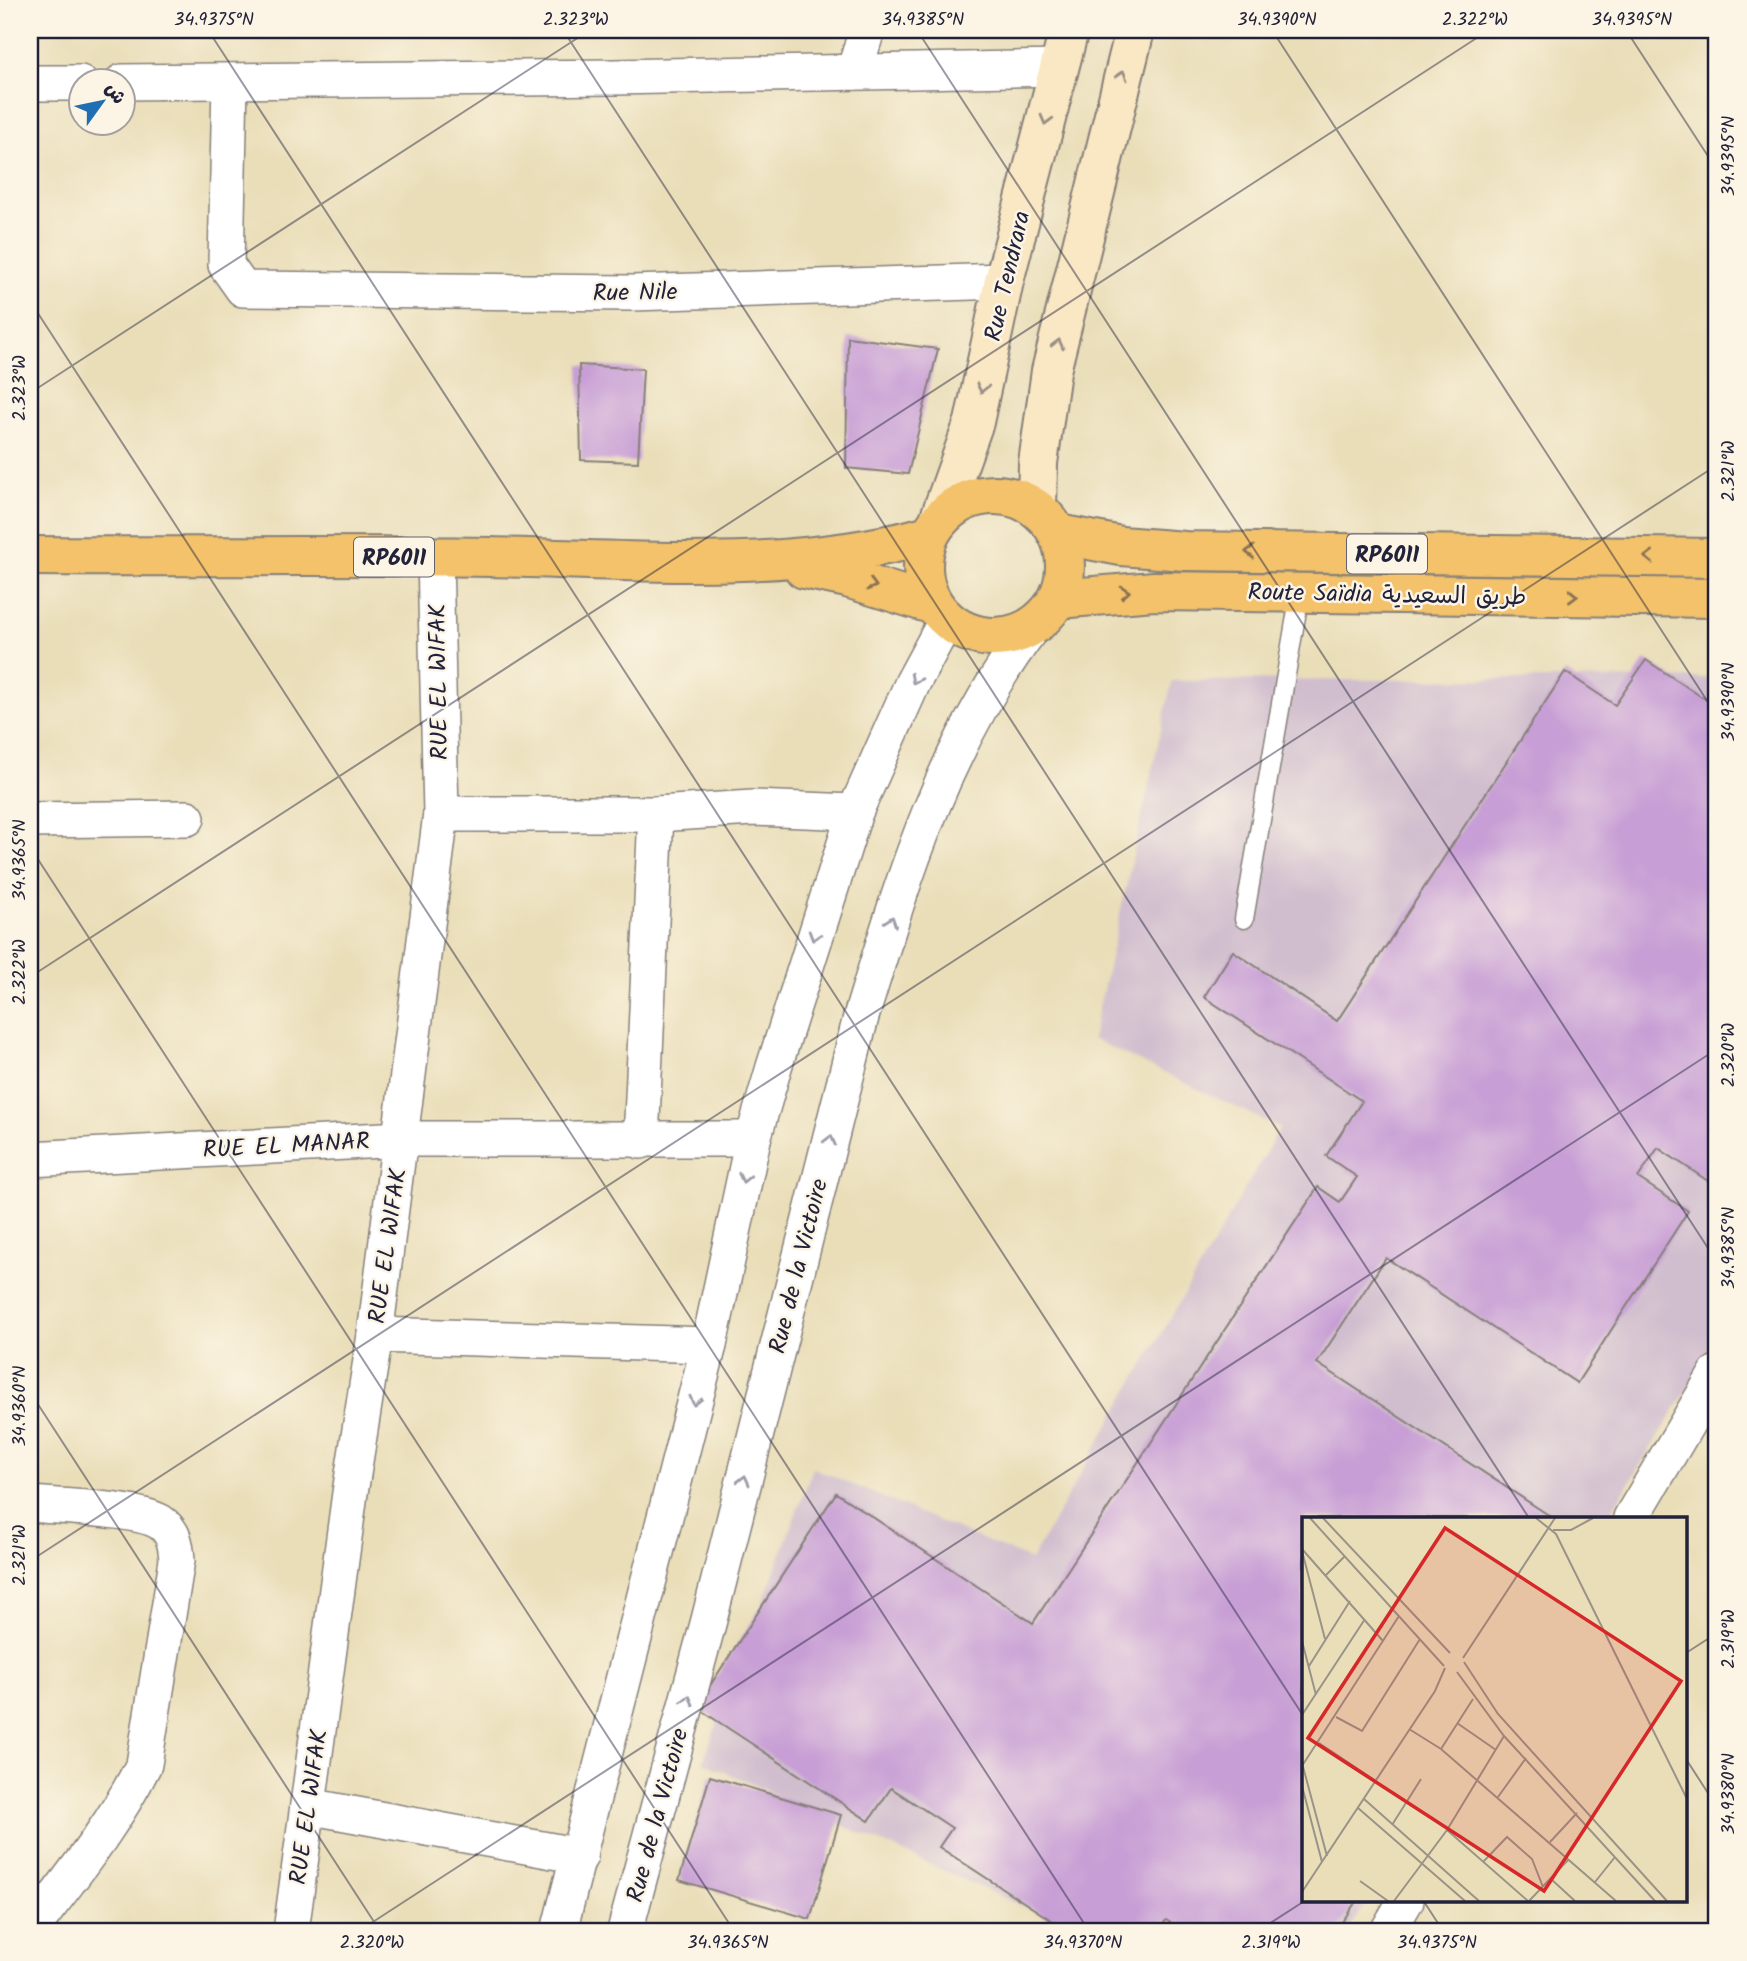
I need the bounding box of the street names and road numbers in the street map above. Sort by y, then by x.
street label: Rue Tendrara [975,207,1042,345]
street label: Rue Nile [592,273,678,314]
road number: RP6011 [1347,534,1427,574]
road number: RP6011 [354,538,434,576]
street label: Route Saïdia طريق السعيدية [1247,574,1527,617]
street label: RUE EL WIFAK [419,603,460,760]
street label: RUE EL MANAR [202,1123,371,1170]
street label: RUE EL WIFAK [358,1165,419,1326]
street label: Rue de la Victoire [759,1175,840,1358]
street label: Rue de la Victoire [616,1724,700,1907]
street label: RUE EL WIFAK [279,1726,340,1887]

